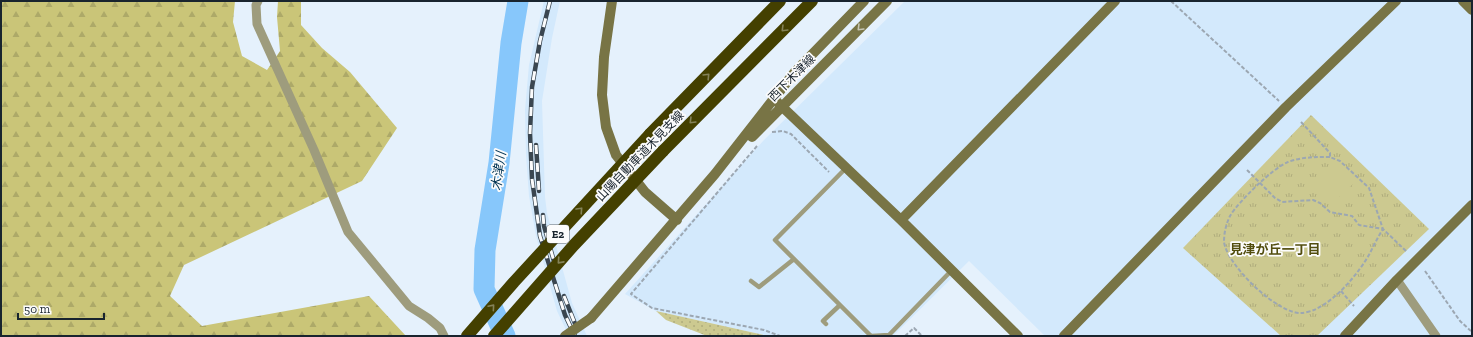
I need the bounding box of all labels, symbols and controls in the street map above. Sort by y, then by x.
one-way arrow [781,24,789,32]
one-way arrow [857,24,865,31]
street label: 西下木津線 [766,52,818,104]
one-way arrow [702,73,709,81]
street label: 山陽自動車道木見支線 [593,108,687,204]
one-way arrow [690,116,697,124]
water label: 木津川 [488,149,509,191]
one-way arrow [575,208,582,215]
road number: E2 [547,225,569,243]
district label: 見津が丘一丁目 [1229,242,1321,257]
one-way arrow [558,257,565,264]
scale bar [18,295,104,321]
text: 50 m [24,302,51,316]
one-way arrow [488,304,495,311]

